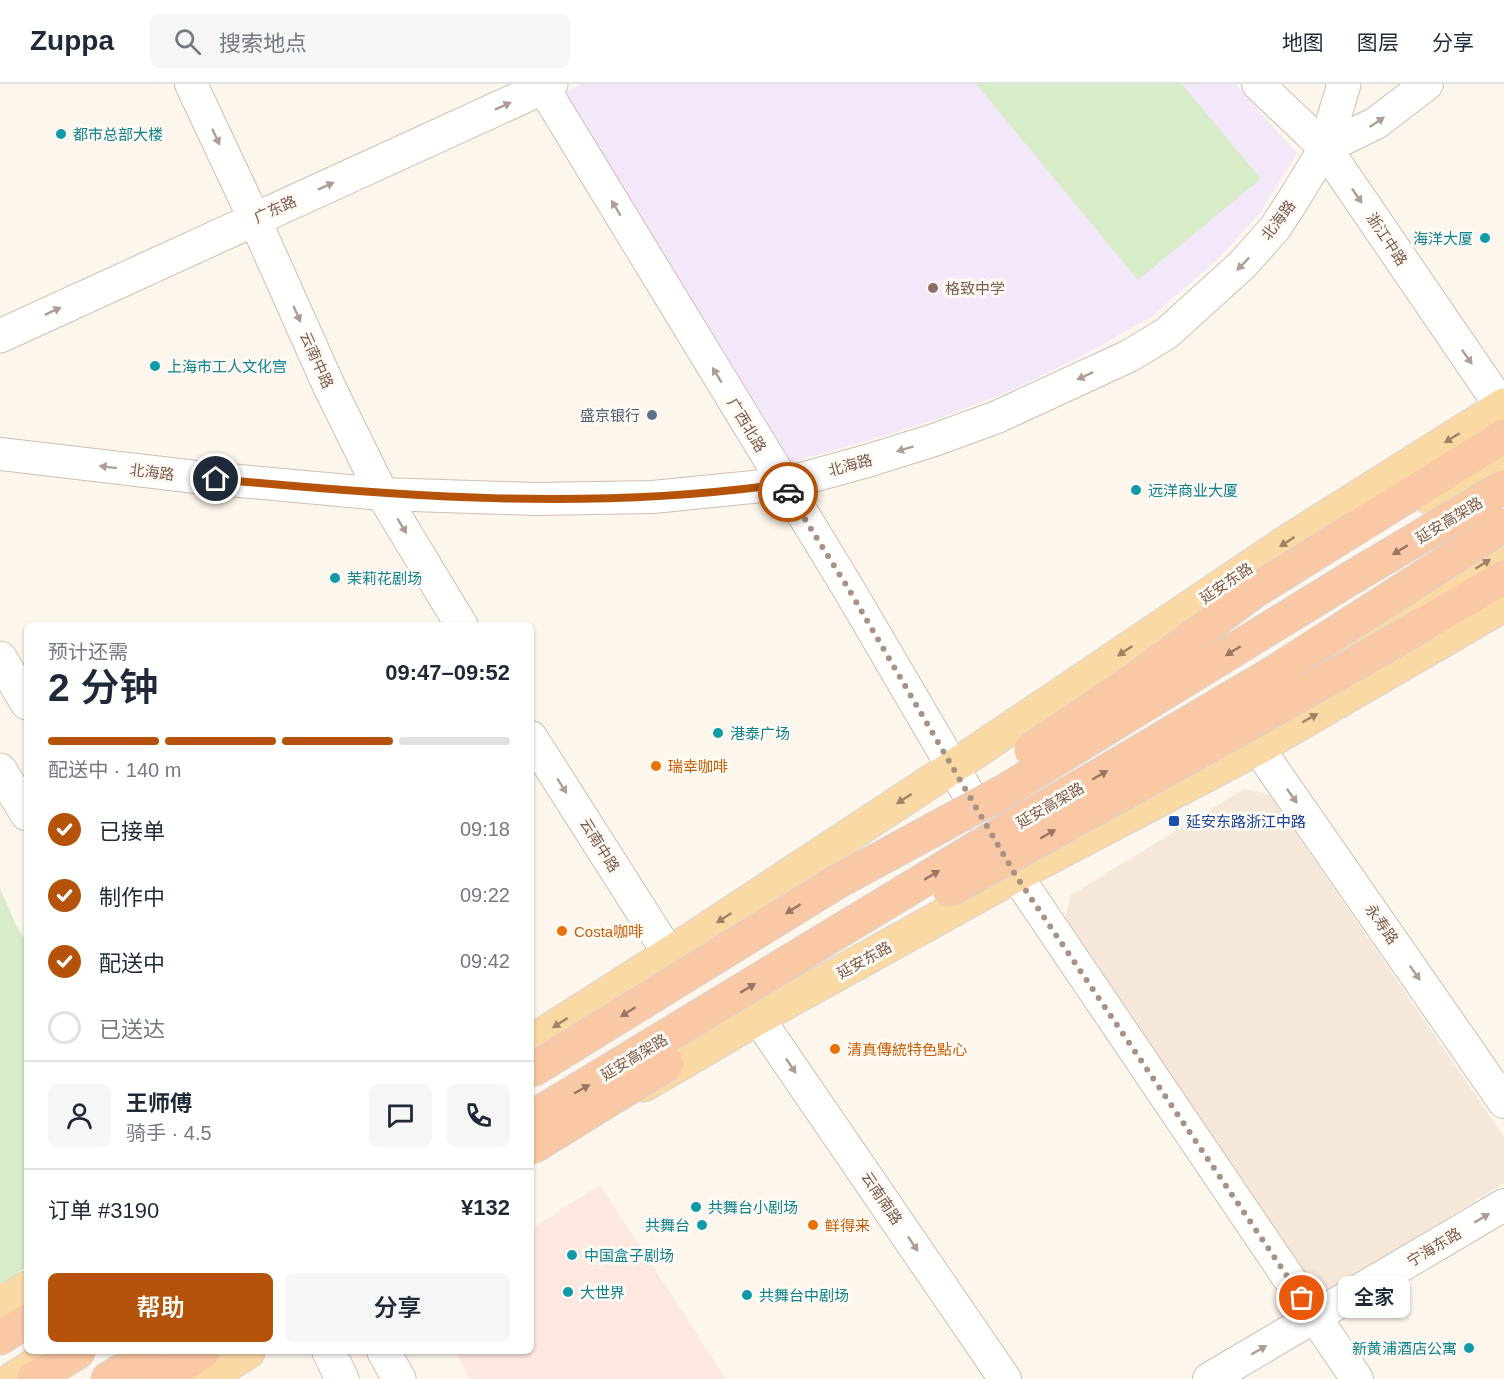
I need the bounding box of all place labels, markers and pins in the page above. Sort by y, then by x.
place label: 都市总部大楼 [73,126,163,143]
marker: 都市总部大楼 [54,127,68,141]
place label: 海洋大厦 [1413,230,1473,247]
marker: 海洋大厦 [1478,231,1492,245]
place label: 格致中学 [945,280,1005,297]
marker: 格致中学 [926,281,940,295]
place label: 上海市工人文化宫 [167,358,287,375]
marker: 上海市工人文化宫 [148,359,162,373]
place label: 盛京银行 [580,407,640,424]
marker: 盛京银行 [645,408,659,422]
pin [190,453,241,504]
place label: 远洋商业大厦 [1148,482,1238,499]
marker: 远洋商业大厦 [1129,483,1143,497]
place label: 茉莉花剧场 [347,570,422,587]
marker: 茉莉花剧场 [328,571,342,585]
place label: 港泰广场 [730,725,790,742]
marker: 港泰广场 [711,726,725,740]
place label: 瑞幸咖啡 [668,758,728,775]
marker: 瑞幸咖啡 [649,759,663,773]
place label: 延安东路浙江中路 [1186,813,1306,830]
marker: 延安东路浙江中路 [1167,814,1181,828]
place label: Costa咖啡 [574,923,643,940]
marker: Costa咖啡 [555,924,569,938]
place label: 清真傳統特色點心 [847,1041,967,1058]
marker: 清真傳統特色點心 [828,1042,842,1056]
place label: 共舞台小剧场 [708,1199,798,1216]
marker: 共舞台小剧场 [689,1200,703,1214]
place label: 共舞台 [645,1217,690,1234]
place label: 鲜得来 [825,1217,870,1234]
marker: 共舞台 [695,1218,709,1232]
marker: 鲜得来 [806,1218,820,1232]
place label: 中国盒子剧场 [584,1247,674,1264]
marker: 中国盒子剧场 [565,1248,579,1262]
pin [1276,1272,1327,1323]
callout: 全家 [1338,1277,1410,1319]
place label: 大世界 [580,1284,625,1301]
marker: 大世界 [561,1285,575,1299]
place label: 共舞台中剧场 [759,1287,849,1304]
marker: 共舞台中剧场 [740,1288,754,1302]
place label: 新黄浦酒店公寓 [1352,1340,1457,1357]
marker: 新黄浦酒店公寓 [1462,1341,1476,1355]

